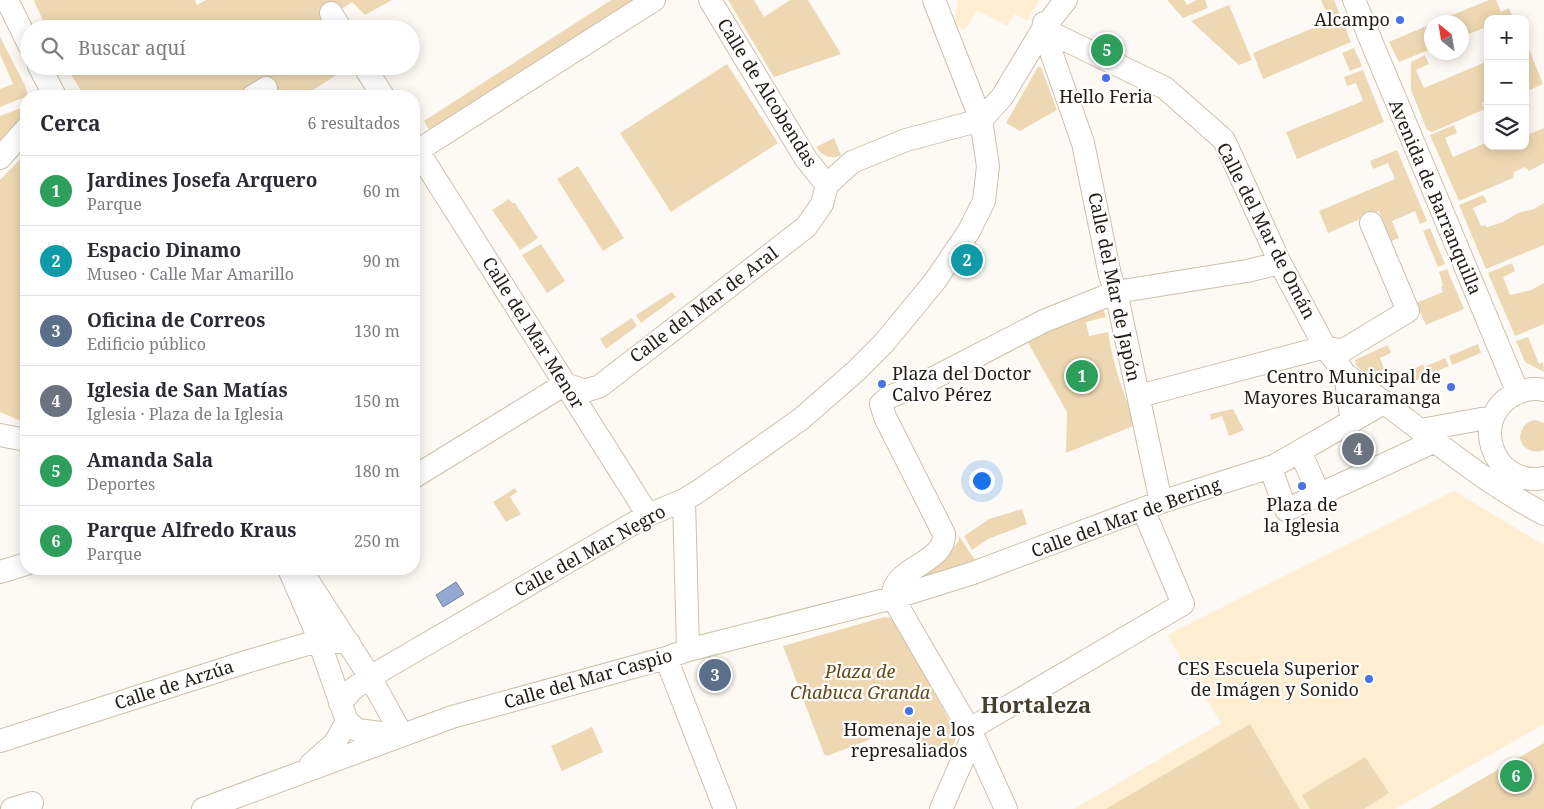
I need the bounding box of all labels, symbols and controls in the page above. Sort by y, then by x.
place label: Alcampo [1314,7,1390,31]
street label: Calle de Alcobendas [712,14,823,171]
marker: Alcampo [1394,14,1406,26]
north arrow [1424,15,1469,60]
map controls [1484,15,1529,150]
button: + [1484,15,1529,60]
search box [20,20,420,75]
pin: 5 [1091,31,1123,69]
icon: search [38,34,66,62]
text: Buscar aquí [78,35,186,61]
button: − [1484,60,1529,105]
marker: Hello Feria [1100,72,1112,84]
place label: Hello Feria [1059,84,1153,108]
street label: Avenida de Barranquilla [1384,95,1488,298]
button: layers [1484,105,1529,150]
text: Cerca [40,109,101,137]
text: 6 resultados [308,112,400,134]
street label: Calle del Mar de Omán [1212,138,1322,323]
text: Jardines Josefa Arquero [87,167,317,193]
text: 1 [51,180,61,202]
text: 60 m [363,180,400,202]
street label: Calle del Mar de Japón [1083,190,1147,384]
text: Parque [87,193,142,215]
text: Espacio Dinamo [87,237,241,263]
street label: Calle del Mar de Aral [624,240,783,368]
pin: 2 [951,241,983,279]
text: 2 [51,250,61,272]
text: 90 m [363,250,400,272]
street label: Calle del Mar Menor [477,252,591,413]
text: Museo · Calle Mar Amarillo [87,263,294,285]
text: Oficina de Correos [87,307,265,333]
text: 3 [51,320,61,342]
text: 130 m [354,320,400,342]
text: Edificio público [87,333,206,355]
pin: 1 [1066,357,1098,395]
place label: Plaza del Doctor Calvo Pérez [892,361,1032,406]
place label: Centro Municipal de Mayores Bucaramanga [1244,364,1441,409]
text: Iglesia de San Matías [87,377,288,403]
marker: Plaza del Doctor Calvo Pérez [876,378,888,390]
marker: Centro Municipal de Mayores Bucaramanga [1445,381,1457,393]
text: 4 [51,390,61,412]
text: 150 m [354,390,400,412]
text: Iglesia · Plaza de la Iglesia [87,403,284,425]
pin: 4 [1342,430,1374,468]
text: Amanda Sala [87,447,213,473]
text: 5 [51,460,61,482]
text: 180 m [354,460,400,482]
your location [969,468,995,494]
street label: Calle del Mar de Bering [1028,471,1224,563]
text: Deportes [87,473,155,495]
marker: Plaza de la Iglesia [1296,480,1308,492]
place label: Plaza de la Iglesia [1264,492,1340,537]
street label: Calle del Mar Negro [509,498,670,602]
text: Parque Alfredo Kraus [87,517,296,543]
text: 6 [51,530,61,552]
text: 250 m [354,530,400,552]
text: Parque [87,543,142,565]
street label: Calle del Mar Caspio [501,642,675,714]
street label: Calle de Arzúa [111,653,236,715]
pin: 3 [699,656,731,694]
place label: CES Escuela Superior de Imágen y Sonido [1178,656,1360,701]
park label: Plaza de Chabuca Granda [790,659,931,704]
marker: CES Escuela Superior de Imágen y Sonido [1363,673,1375,685]
district label: Hortaleza [981,689,1091,719]
marker: Homenaje a los represaliados [903,705,915,717]
place label: Homenaje a los represaliados [843,717,975,762]
pin: 6 [1500,757,1532,795]

